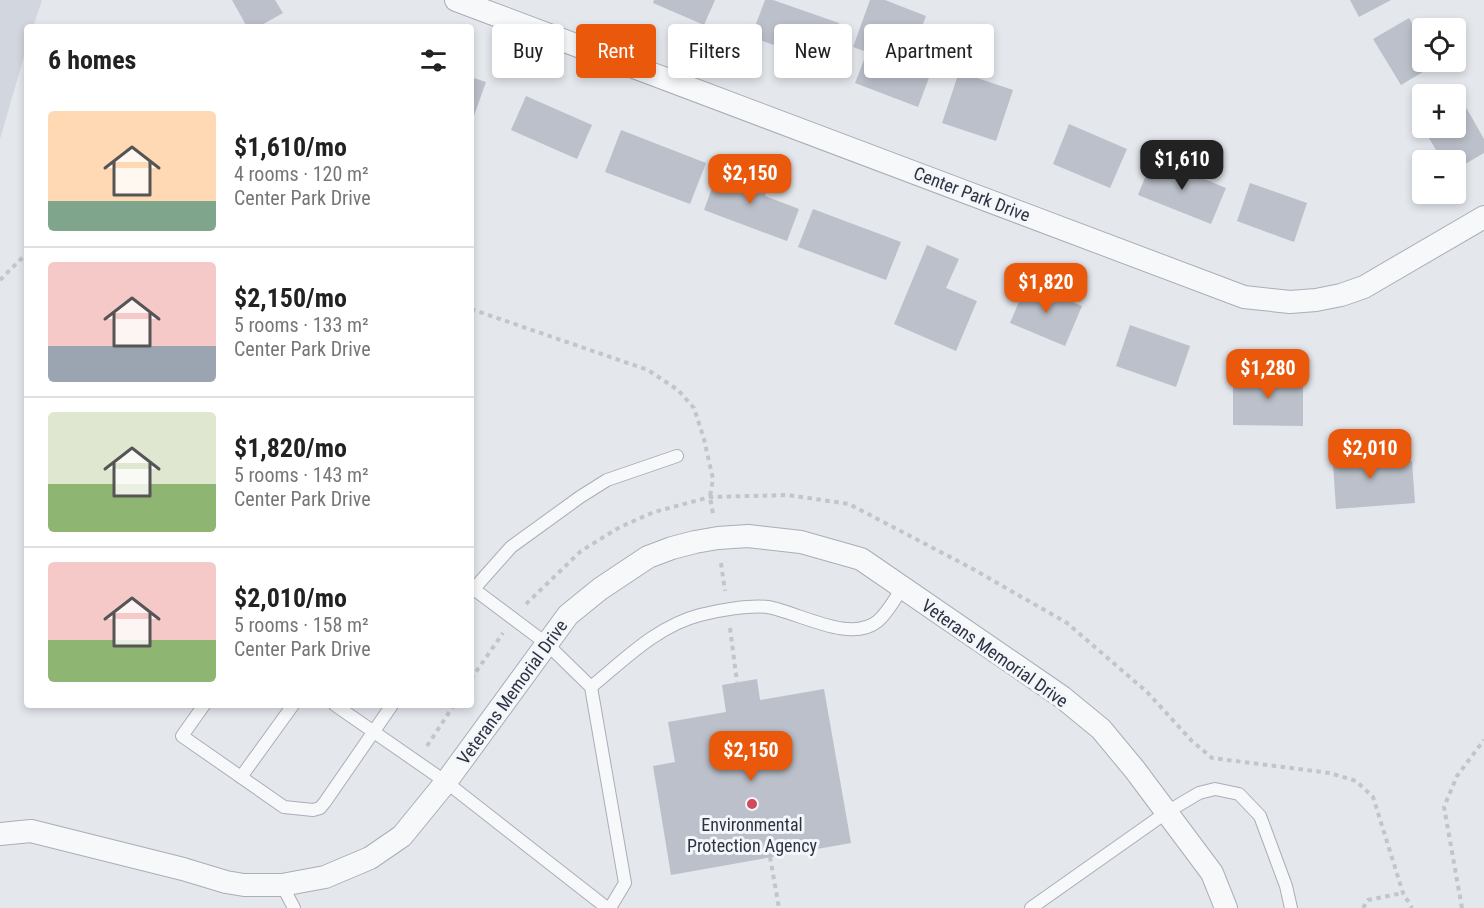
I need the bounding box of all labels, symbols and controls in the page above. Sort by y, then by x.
map controls [1412,18,1466,204]
button: locate [1412,18,1466,72]
chip: Buy [492,24,564,78]
chip: Rent [576,24,656,78]
chip: Filters [668,24,762,78]
chip: New [774,24,852,78]
chip: Apartment [864,24,994,78]
icon: filters [417,44,450,77]
text: 6 homes [48,45,136,75]
button: + [1412,84,1466,138]
text: $1,610/mo [234,132,347,162]
icon: home [96,135,168,207]
pin: $1,610 [1133,140,1231,191]
text: $1,610 [1154,147,1210,171]
button: − [1412,150,1466,204]
pin: $2,150 [701,154,799,205]
text: $2,150 [722,161,778,185]
text: 4 rooms · 120 m² [234,162,369,186]
street label: Center Park Drive [911,162,1033,226]
text: Center Park Drive [234,186,371,210]
pin: $1,820 [997,263,1095,314]
text: $1,820 [1018,270,1074,294]
text: $2,150/mo [234,283,347,313]
icon: home [96,286,168,358]
text: 5 rooms · 133 m² [234,313,369,337]
text: Center Park Drive [234,337,371,361]
pin: $1,280 [1219,349,1317,400]
text: $1,280 [1240,356,1296,380]
pin: $2,010 [1321,429,1419,480]
text: $1,820/mo [234,433,347,463]
icon: home [96,436,168,508]
text: $2,010 [1342,436,1398,460]
text: 5 rooms · 143 m² [234,463,369,487]
text: Center Park Drive [234,487,371,511]
text: $2,010/mo [234,583,347,613]
icon: home [96,586,168,658]
street label: Veterans Memorial Drive [918,595,1072,711]
text: 5 rooms · 158 m² [234,613,369,637]
street label: Veterans Memorial Drive [452,616,572,768]
text: Center Park Drive [234,637,371,661]
pin: $2,150 [702,731,800,782]
text: $2,150 [723,738,779,762]
marker: Environmental Protection Agency [745,797,759,811]
place label: Environmental Protection Agency [687,814,817,856]

